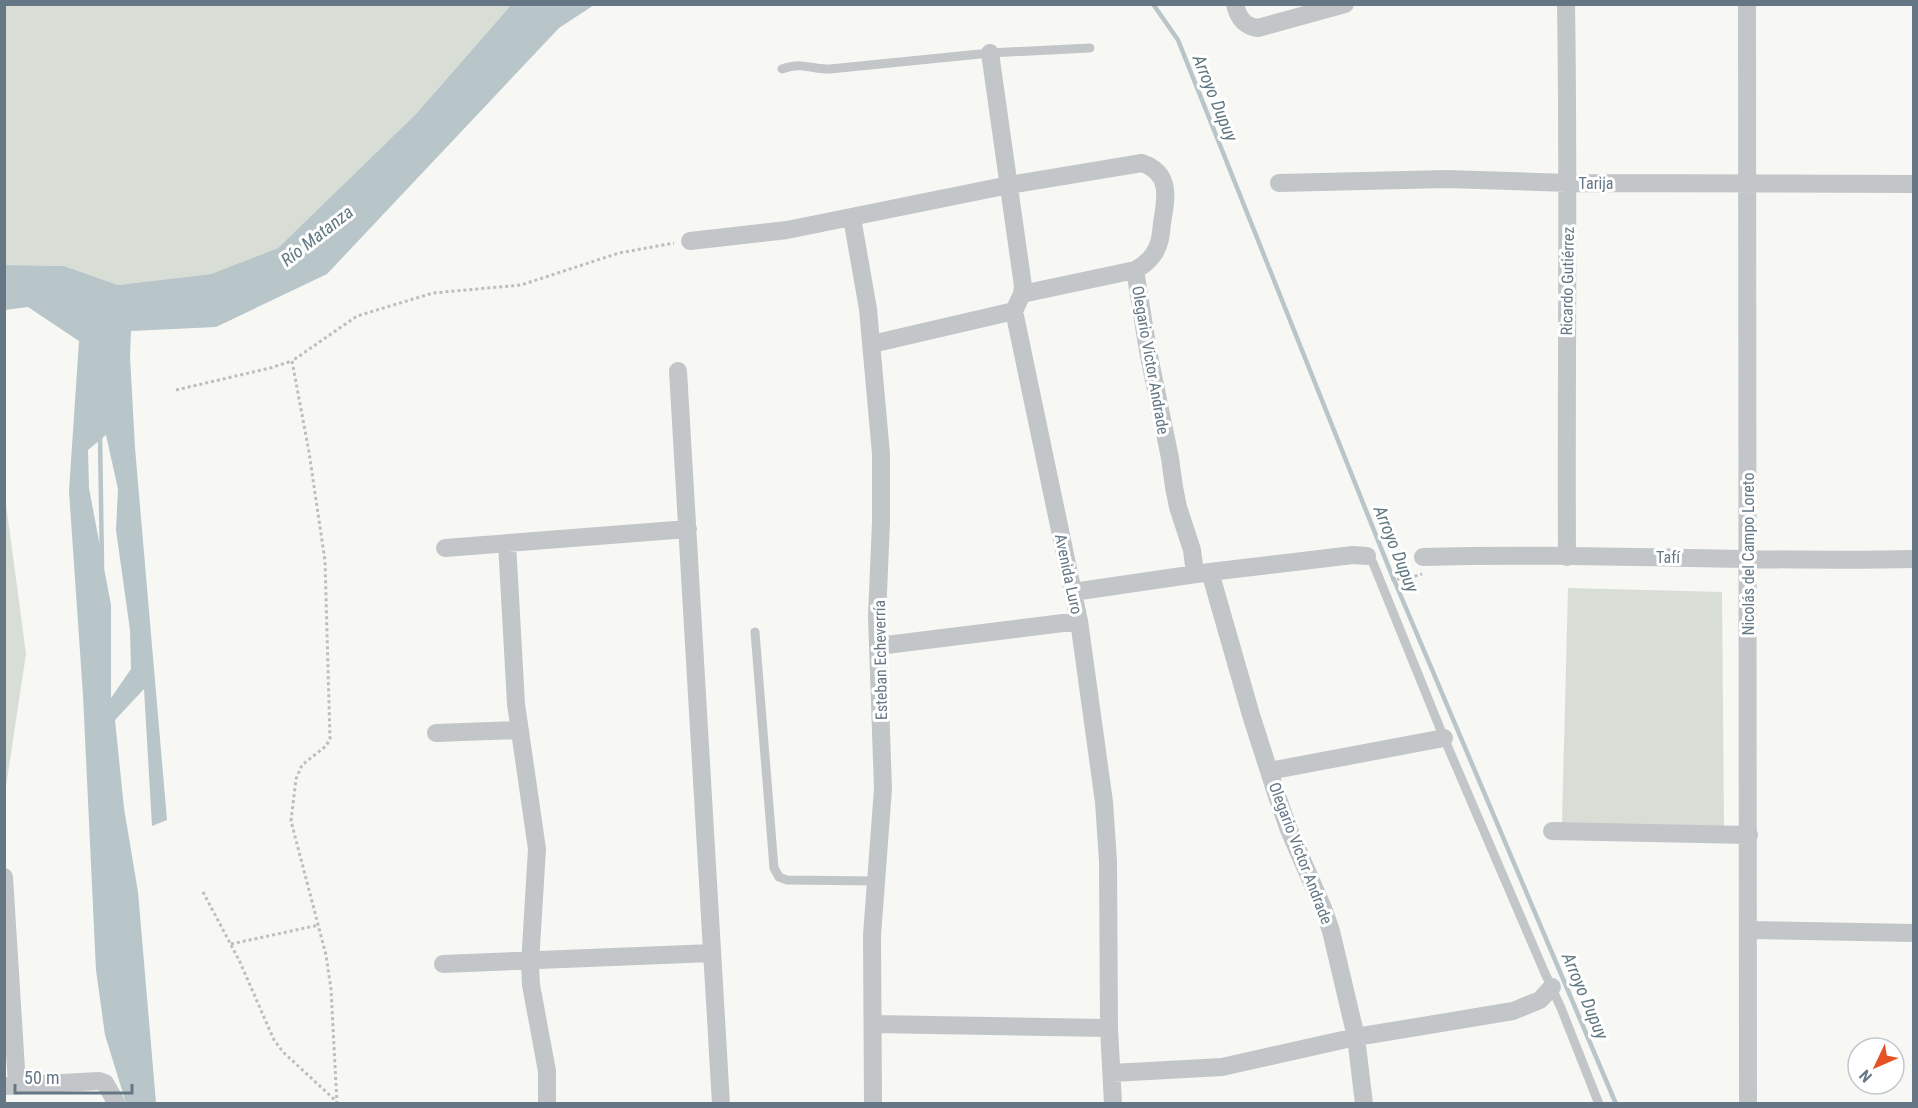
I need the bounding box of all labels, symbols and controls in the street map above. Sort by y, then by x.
water label: Arroyo Dupuy [1188,50,1243,145]
street label: Tarija [1579,174,1613,193]
water label: Río Matanza [276,201,357,270]
street label: Ricardo Gutiérrez [1557,226,1578,336]
street label: Olegario Victor Andrade [1128,284,1173,436]
street label: Nicolás del Campo Loreto [1739,473,1758,635]
water label: Arroyo Dupuy [1369,501,1424,596]
street label: Avenida Luro [1051,532,1086,616]
street label: Tafí [1656,548,1681,567]
street label: Esteban Echeverría [870,600,891,720]
street label: Olegario Victor Andrade [1265,780,1336,927]
water label: Arroyo Dupuy [1557,948,1613,1043]
north arrow [1846,1036,1906,1096]
scale bar [15,1057,132,1095]
text: N [1855,1066,1876,1086]
text: 50 m [24,1067,59,1088]

